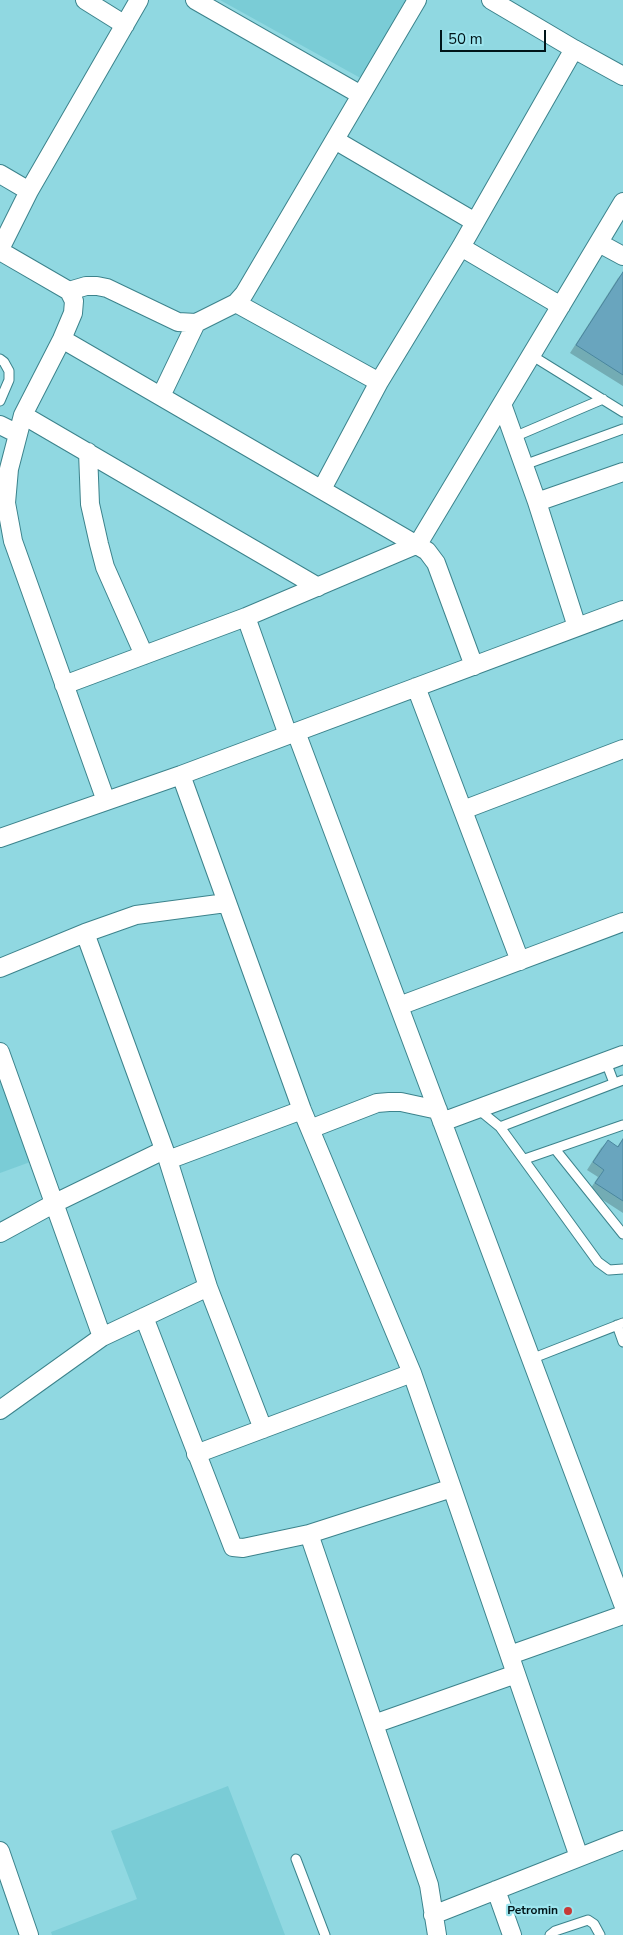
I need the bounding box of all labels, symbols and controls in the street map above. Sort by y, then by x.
scale bar [443,20,549,52]
text: 50 m [448,29,483,49]
place label: Petromin [507,1904,558,1918]
marker: Petromin [562,1905,574,1917]

